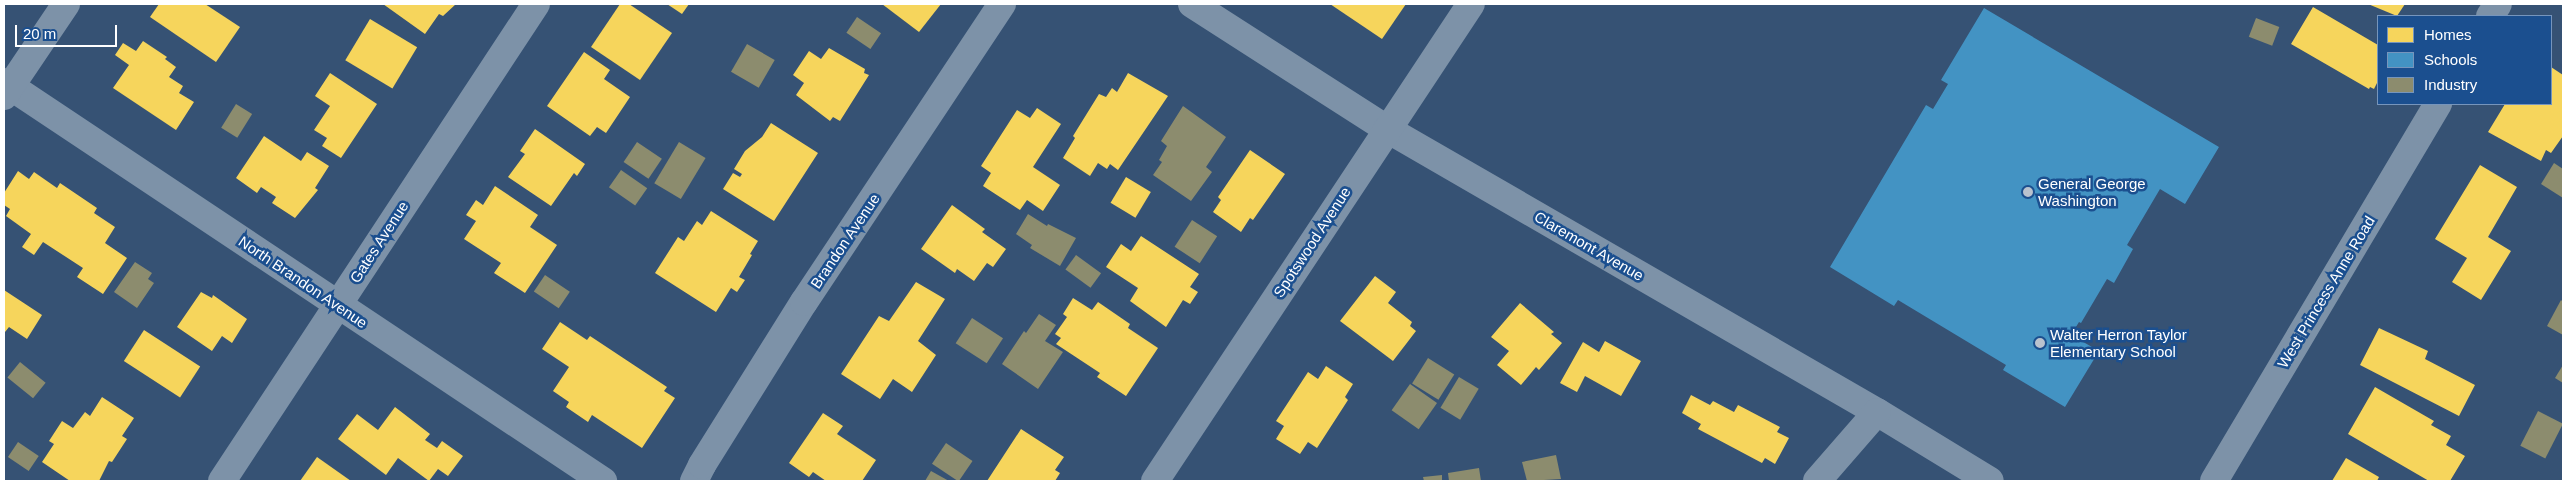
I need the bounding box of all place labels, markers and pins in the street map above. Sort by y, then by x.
place label: General George Washington [2038,174,2146,209]
marker: General George Washington [2022,186,2034,198]
place label: Walter Herron Taylor Elementary School [2050,325,2187,360]
marker: Walter Herron Taylor Elementary School [2034,337,2046,349]

